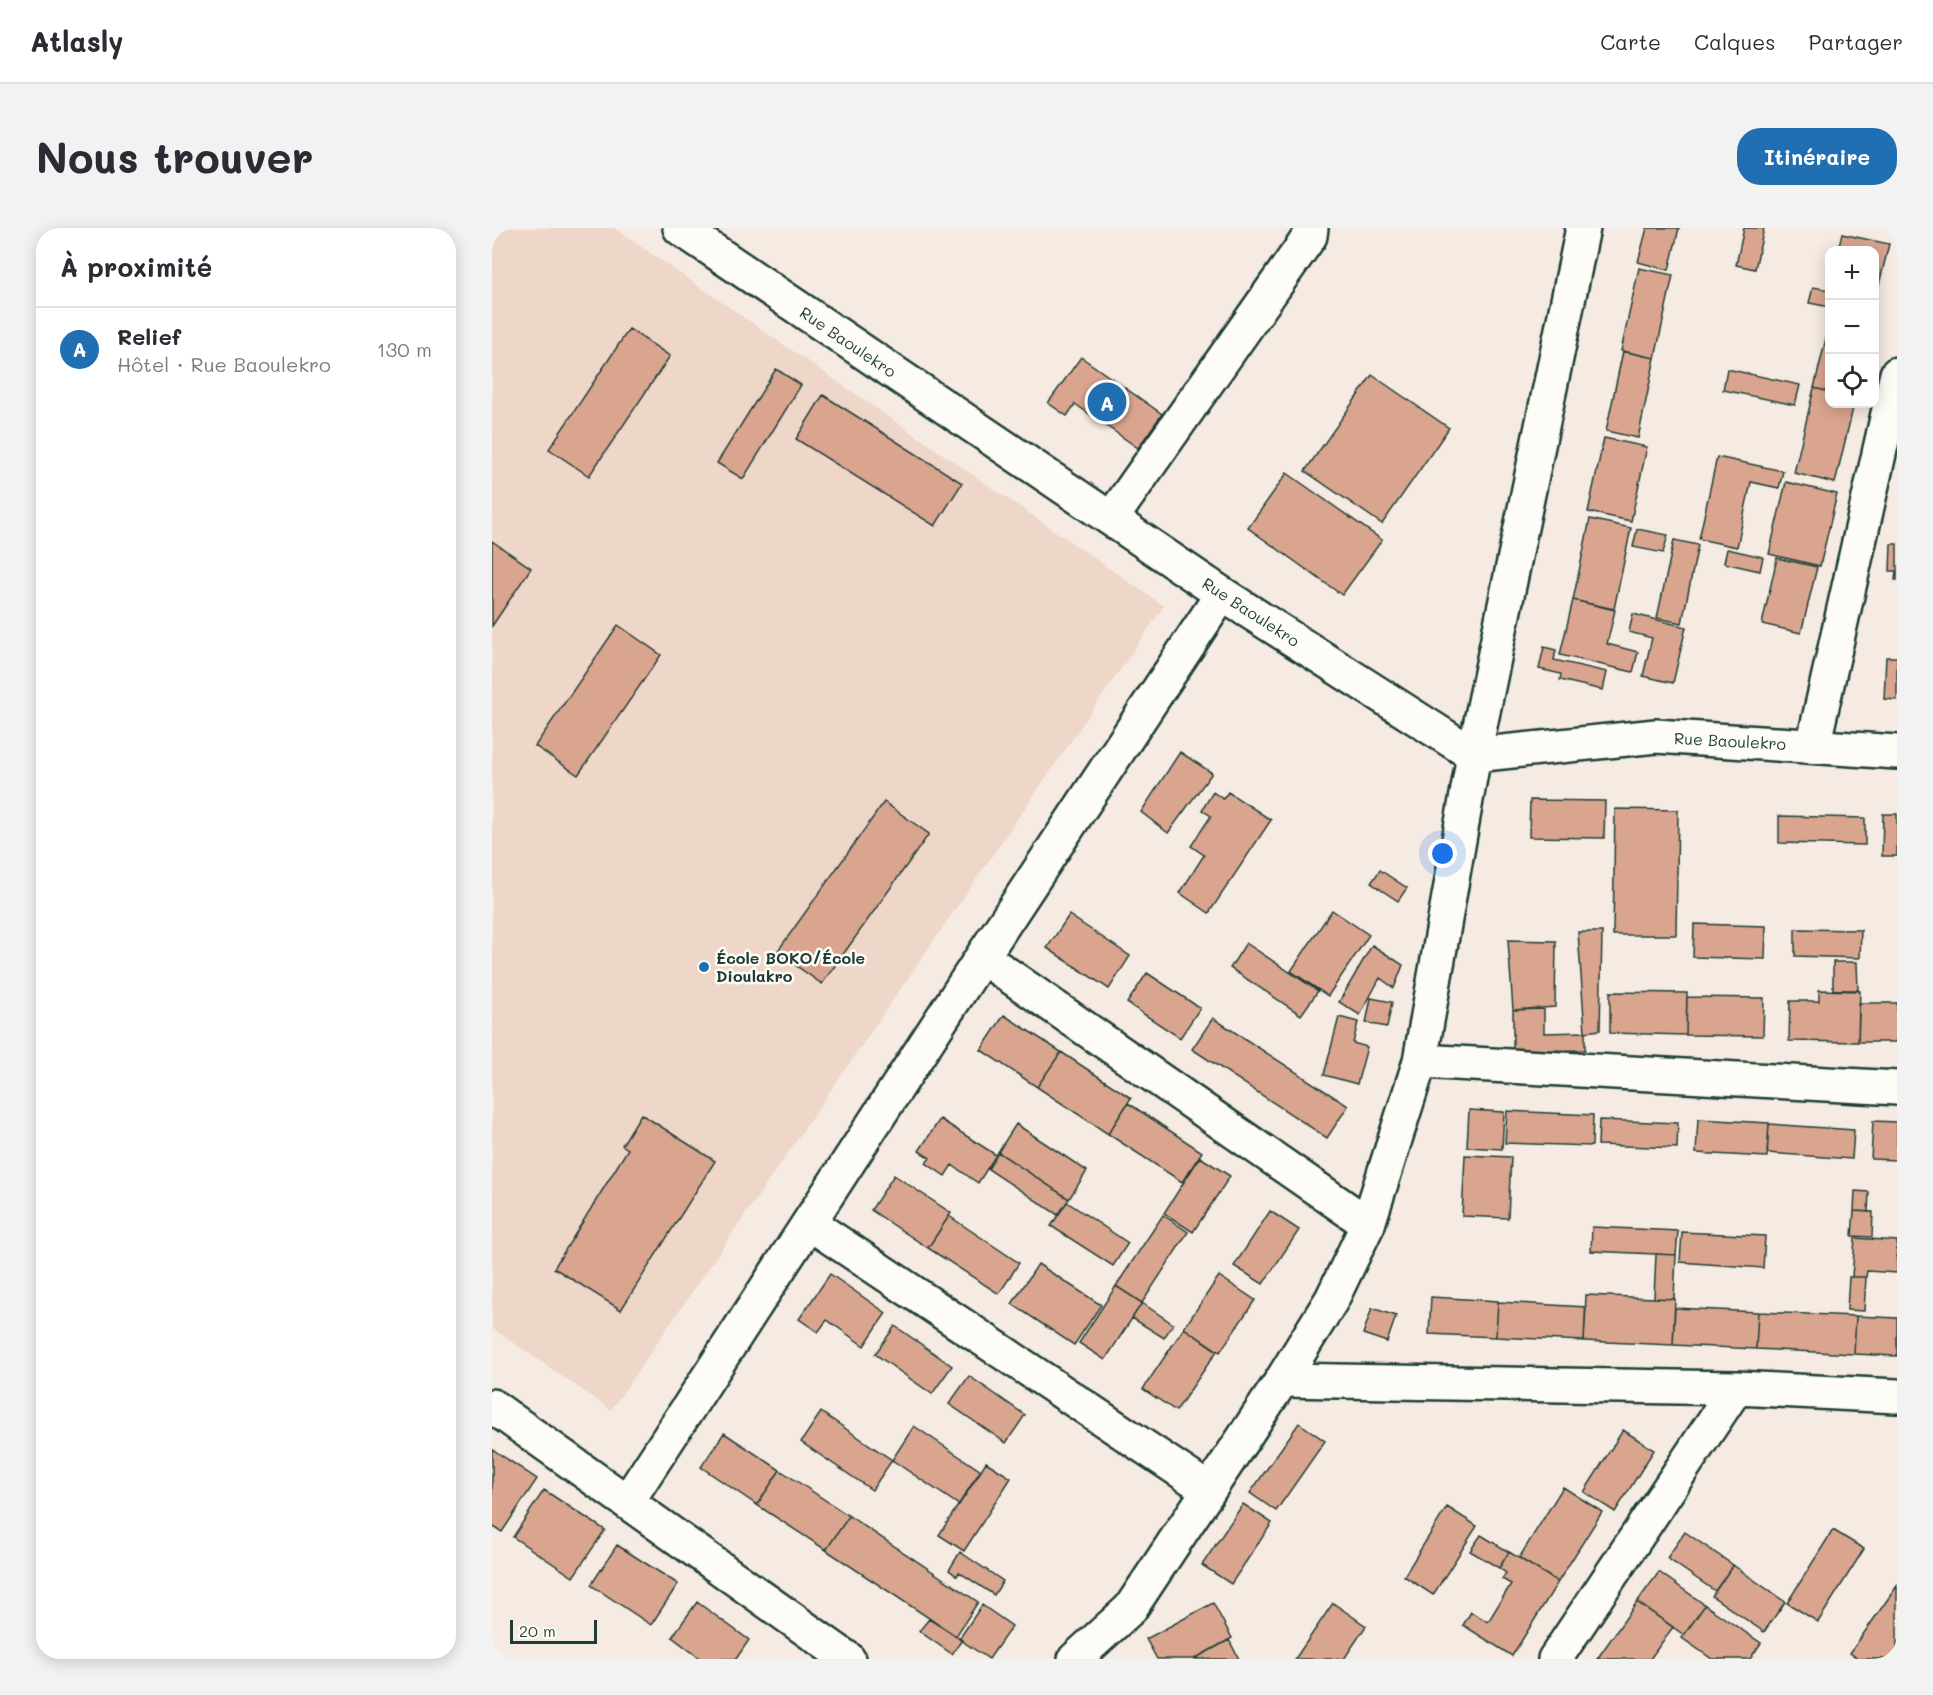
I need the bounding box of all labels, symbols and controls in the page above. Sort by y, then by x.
text: Atlasly [30,23,124,59]
text: Carte [1600,28,1661,55]
text: Calques [1694,28,1776,55]
text: Partager [1809,28,1903,55]
button: Itinéraire [1737,128,1897,185]
text: Nous trouver [36,129,314,184]
map controls [1825,246,1879,408]
button: + [1825,246,1879,300]
text: À proximité [60,250,212,284]
button: − [1825,300,1879,354]
street label: Rue Baoulekro [796,302,901,382]
text: Relief [117,322,181,351]
text: A [73,336,86,362]
text: 130 m [377,336,432,362]
text: Hôtel · Rue Baoulekro [117,351,331,377]
button: locate [1825,354,1879,408]
pin: A [1088,380,1126,424]
street label: Rue Baoulekro [1199,572,1304,651]
street label: Rue Baoulekro [1673,727,1787,754]
your location [1428,839,1457,868]
place label: École BOKO/École Dioulakro [716,947,865,986]
marker: École BOKO/École Dioulakro [697,960,711,974]
scale bar [510,1617,597,1644]
text: 20 m [519,1620,556,1641]

